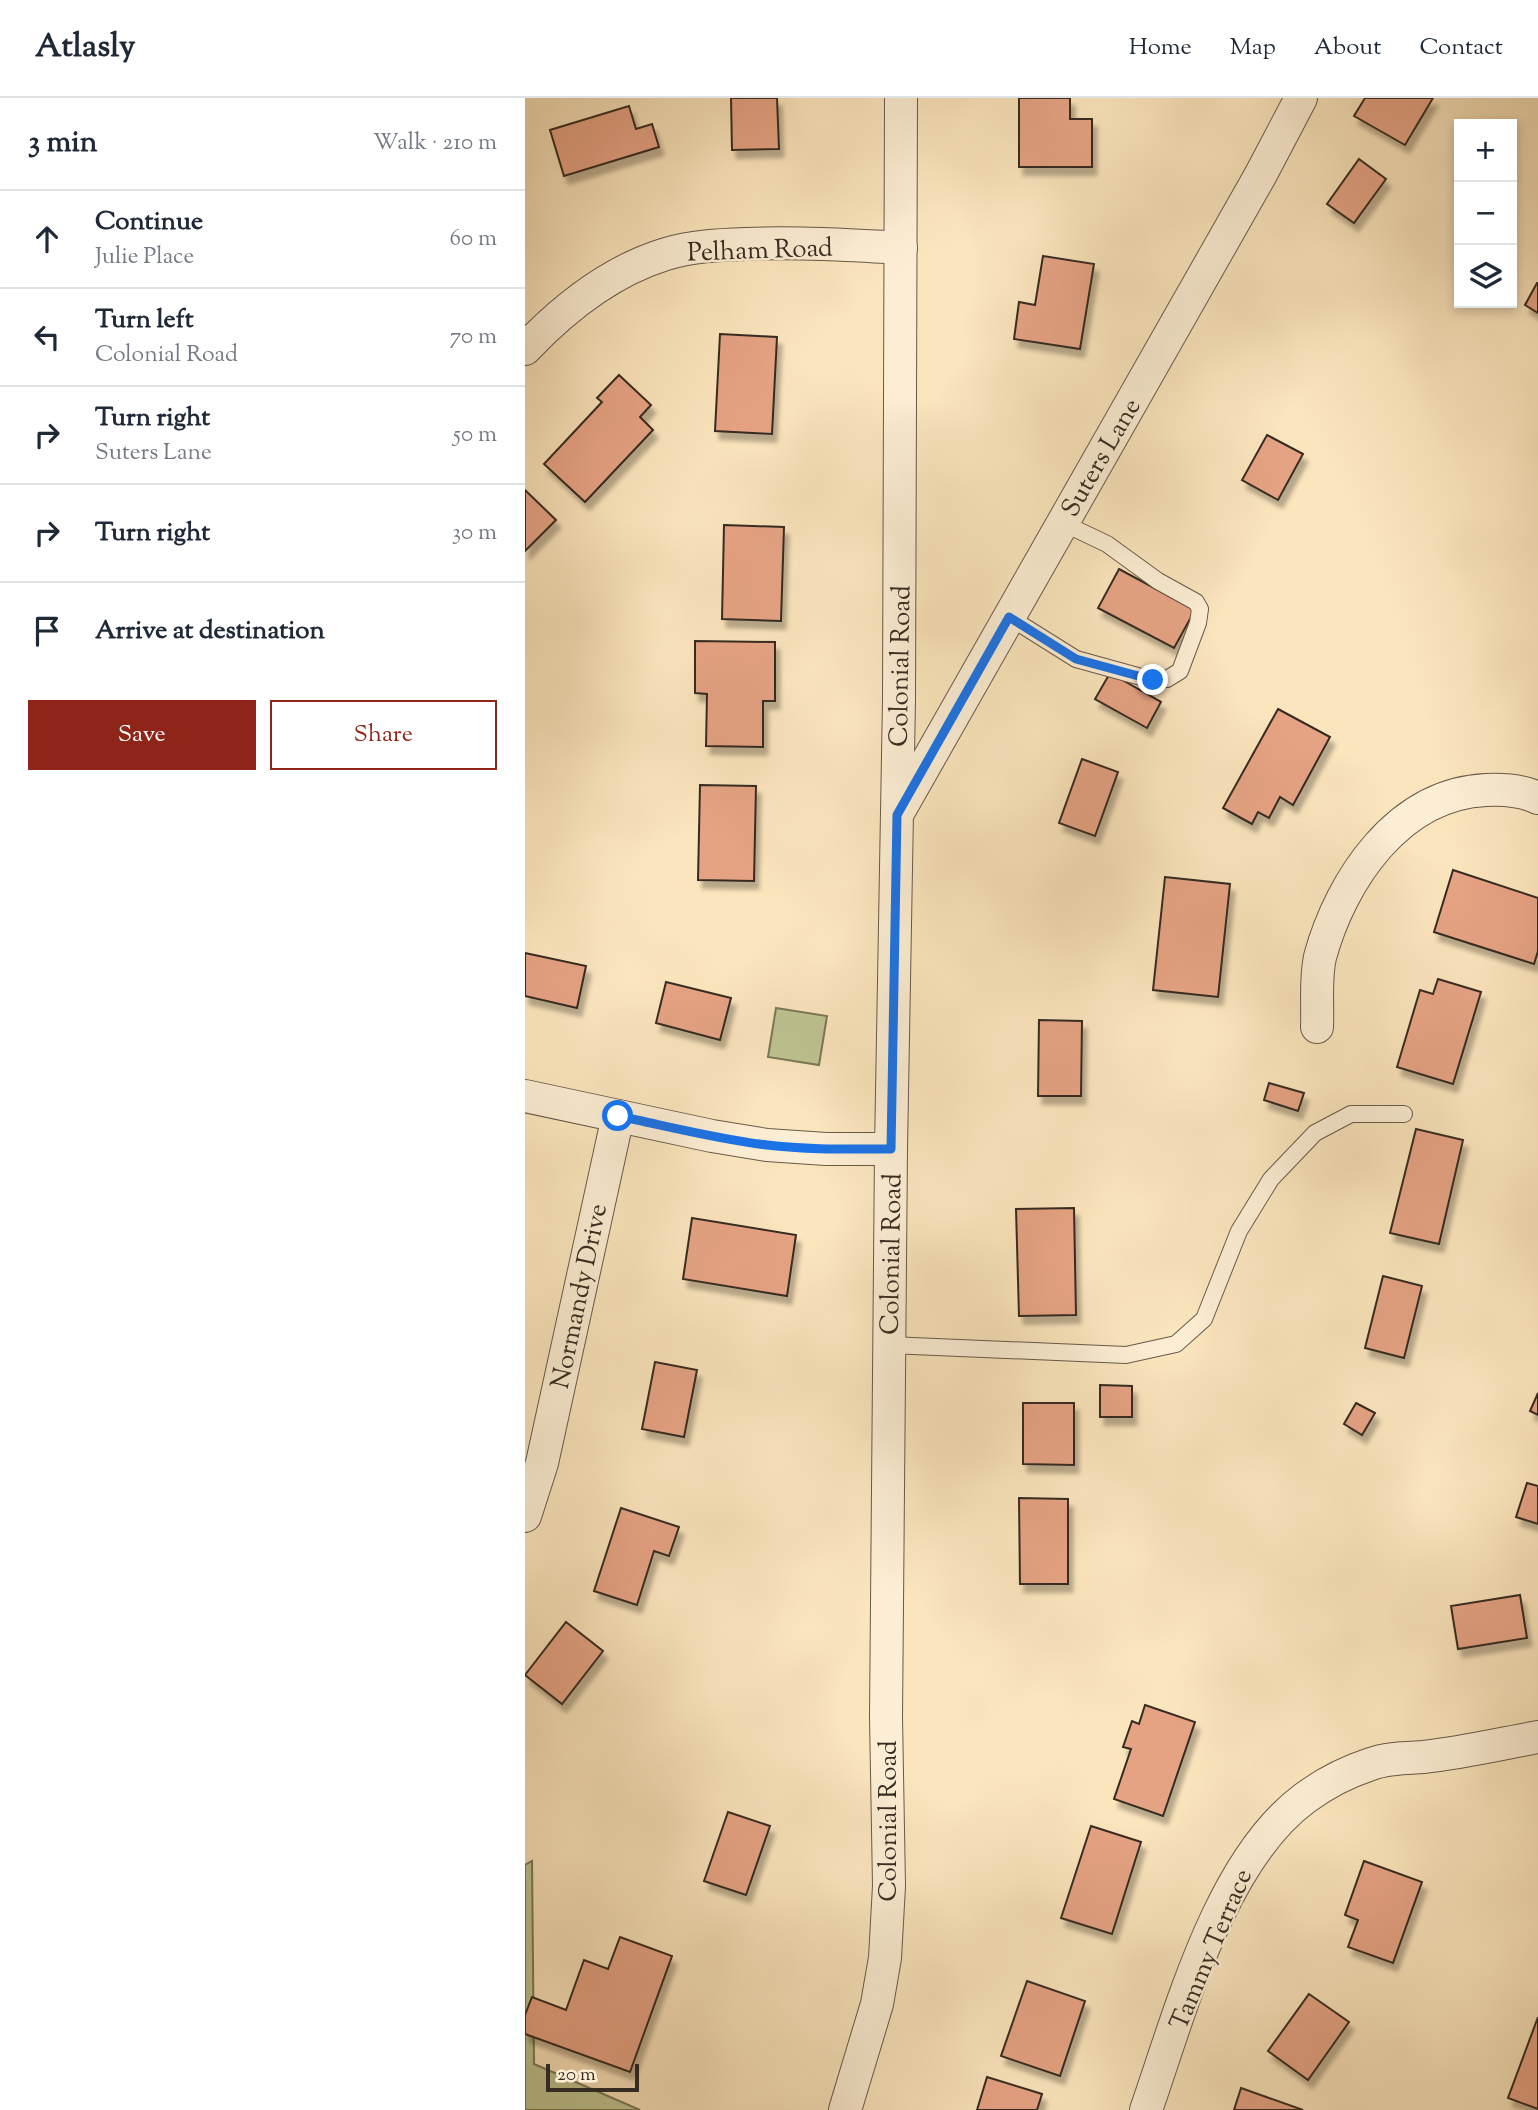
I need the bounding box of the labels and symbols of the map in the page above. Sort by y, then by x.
street label: Pelham Road [687,230,834,273]
street label: Suters Lane [1053,392,1151,525]
street label: Colonial Road [882,585,921,747]
route end [1137,664,1168,695]
route start [602,1100,633,1131]
street label: Colonial Road [873,1173,912,1335]
street label: Normandy Drive [543,1201,618,1393]
street label: Colonial Road [871,1740,908,1902]
street label: Tammy Terrace [1162,1864,1263,2036]
scale bar [546,2061,639,2093]

